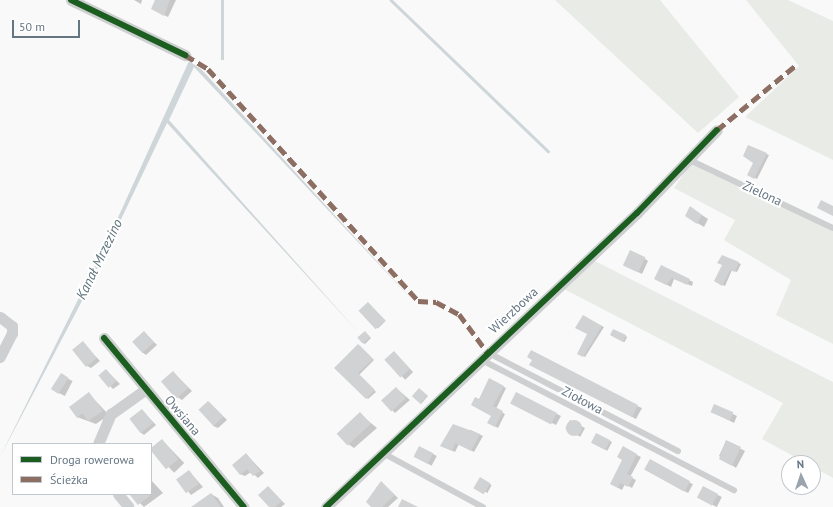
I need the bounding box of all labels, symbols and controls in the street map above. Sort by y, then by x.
scale bar [14,12,82,38]
text: 50 m [19,19,45,34]
street label: Zielona [740,178,784,210]
water label: Kanał Mrzezino [72,216,126,302]
street label: Wierzbowa [486,285,542,337]
street label: Ziołowa [559,384,605,418]
street label: Owsiana [161,393,203,439]
legend [12,443,152,495]
text: Droga rowerowa [50,452,134,467]
north arrow [781,455,821,495]
text: N [796,457,804,471]
text: Ścieżka [50,472,88,487]

